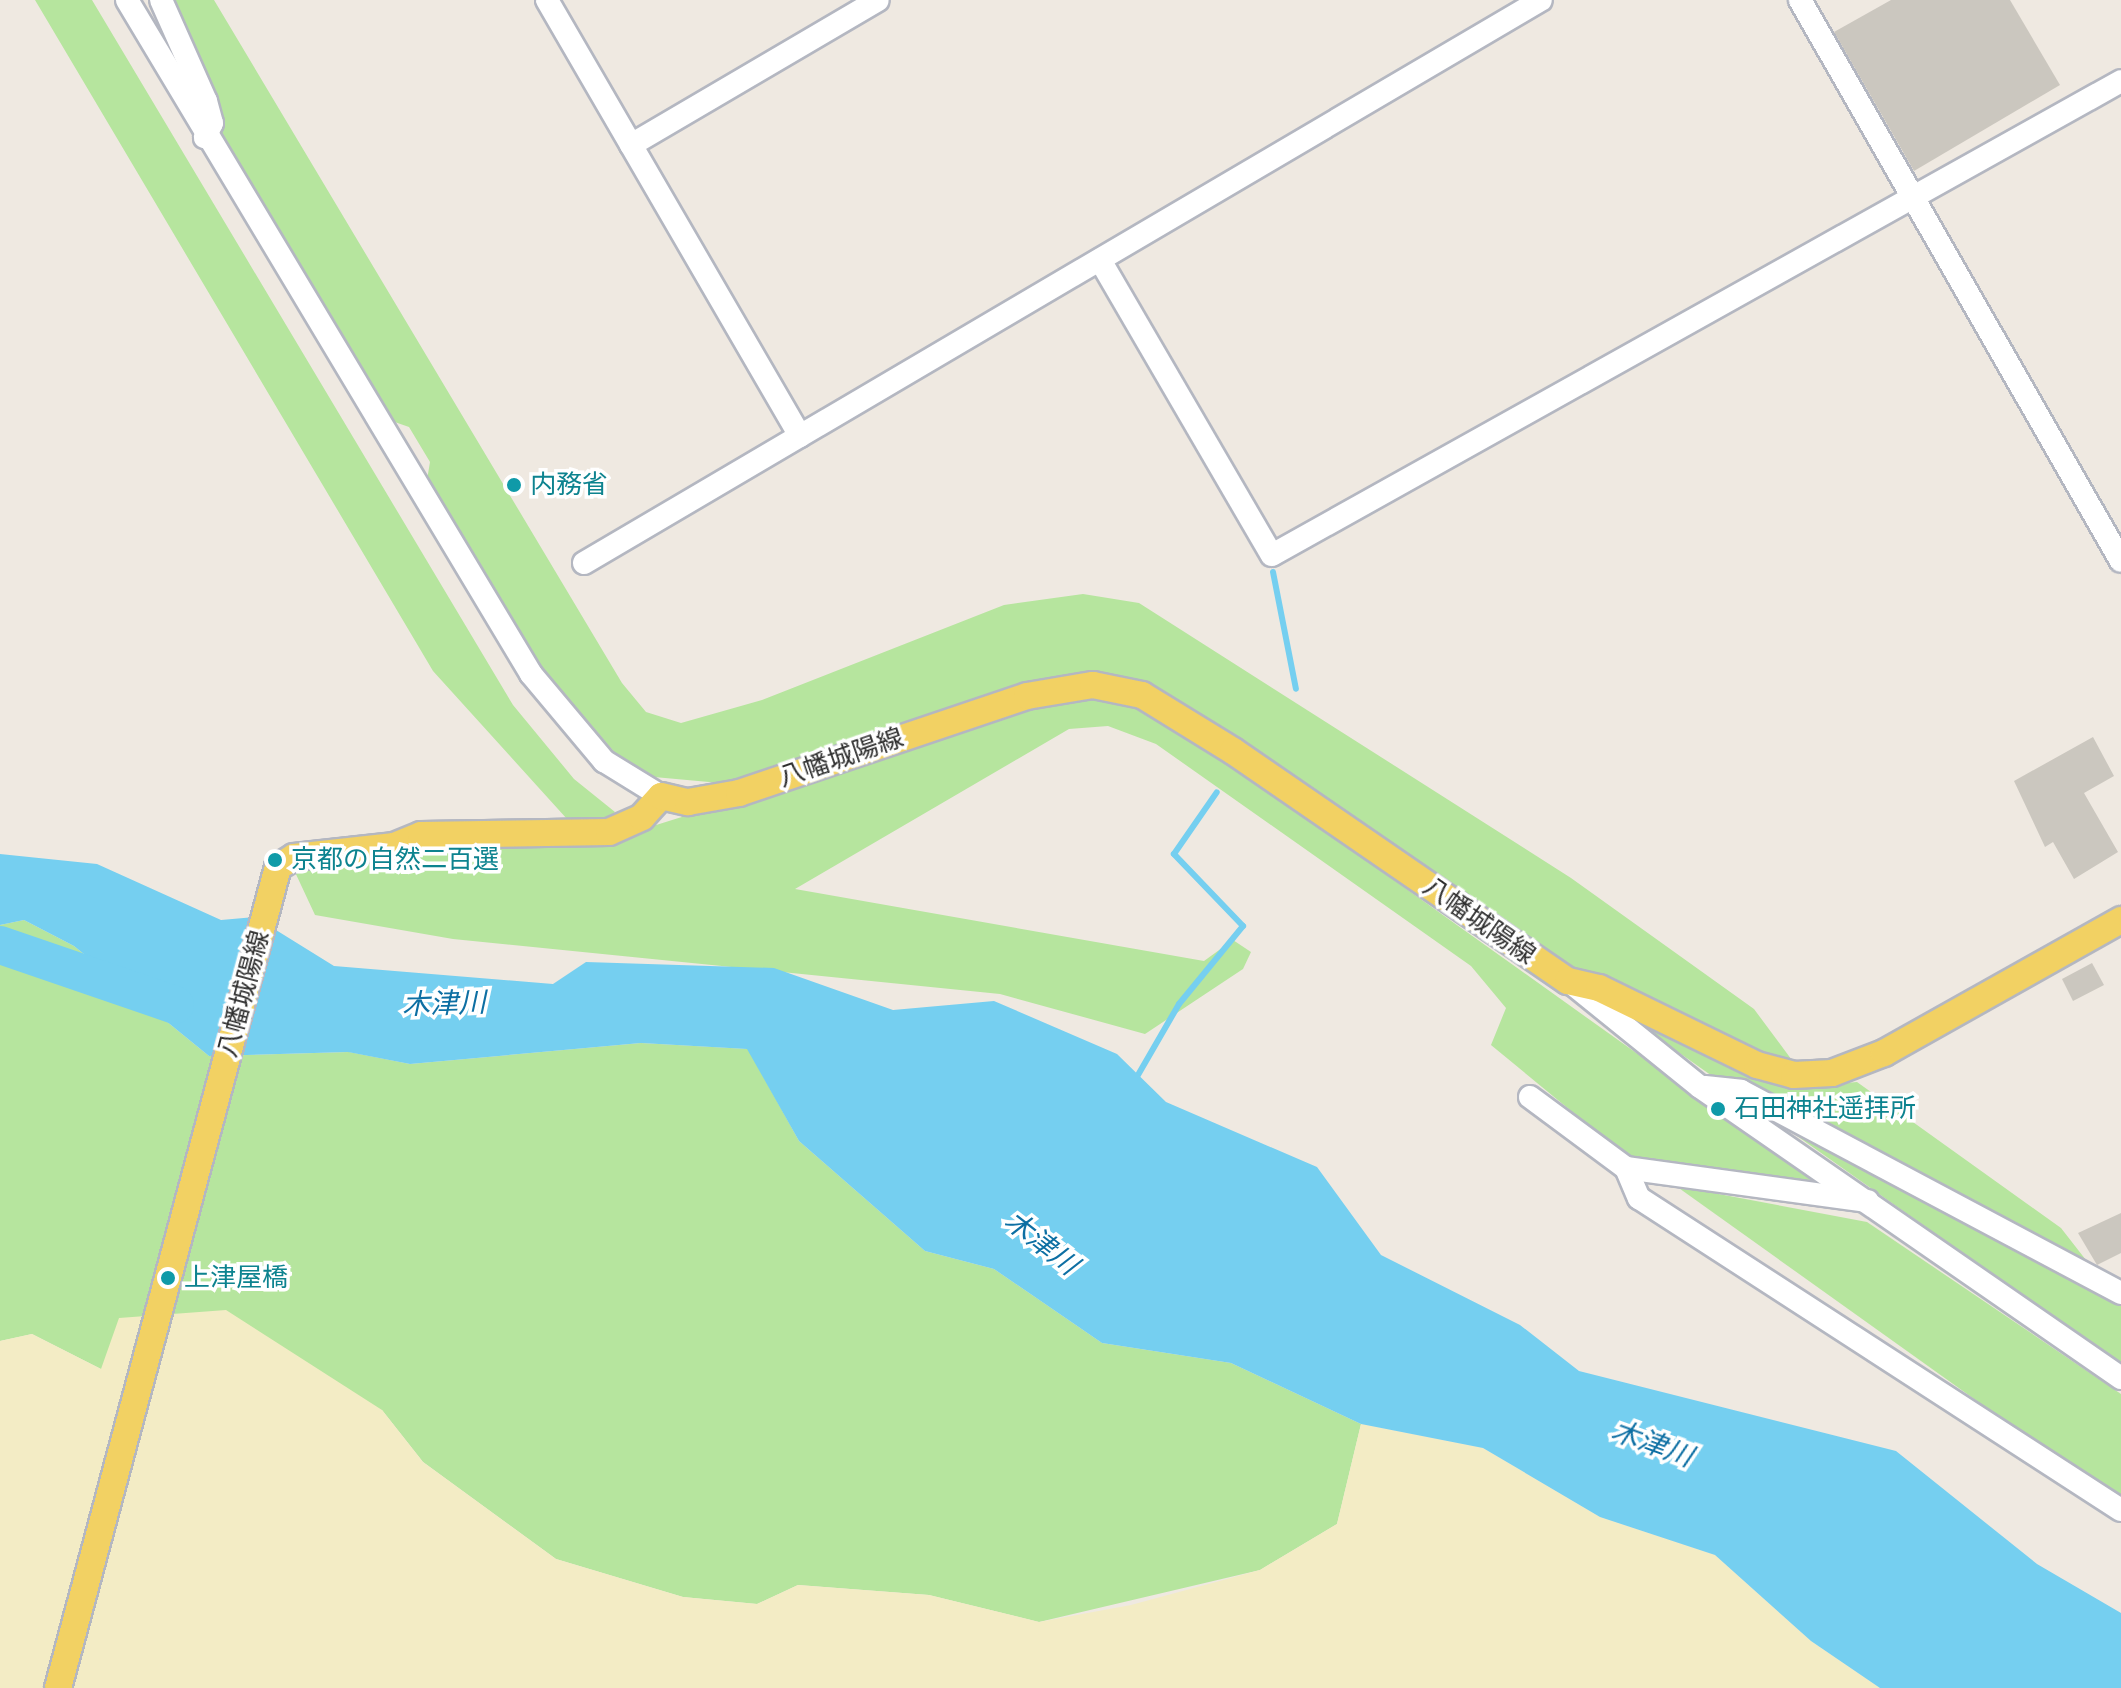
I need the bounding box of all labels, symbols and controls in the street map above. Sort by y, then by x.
place label: 内務省 [530,469,608,501]
marker: 内務省 [505,476,523,494]
street label: 八幡城陽線 [774,722,908,794]
place label: 京都の自然二百選 [291,844,499,876]
marker: 京都の自然二百選 [266,851,284,869]
street label: 八幡城陽線 [1417,871,1541,971]
street label: 八幡城陽線 [212,927,276,1061]
water label: 木津川 [401,986,487,1022]
place label: 石田神社遥拝所 [1734,1093,1916,1125]
marker: 石田神社遥拝所 [1709,1100,1727,1118]
water label: 木津川 [998,1204,1084,1282]
place label: 上津屋橋 [184,1262,288,1294]
marker: 上津屋橋 [159,1269,177,1287]
water label: 木津川 [1607,1414,1697,1474]

